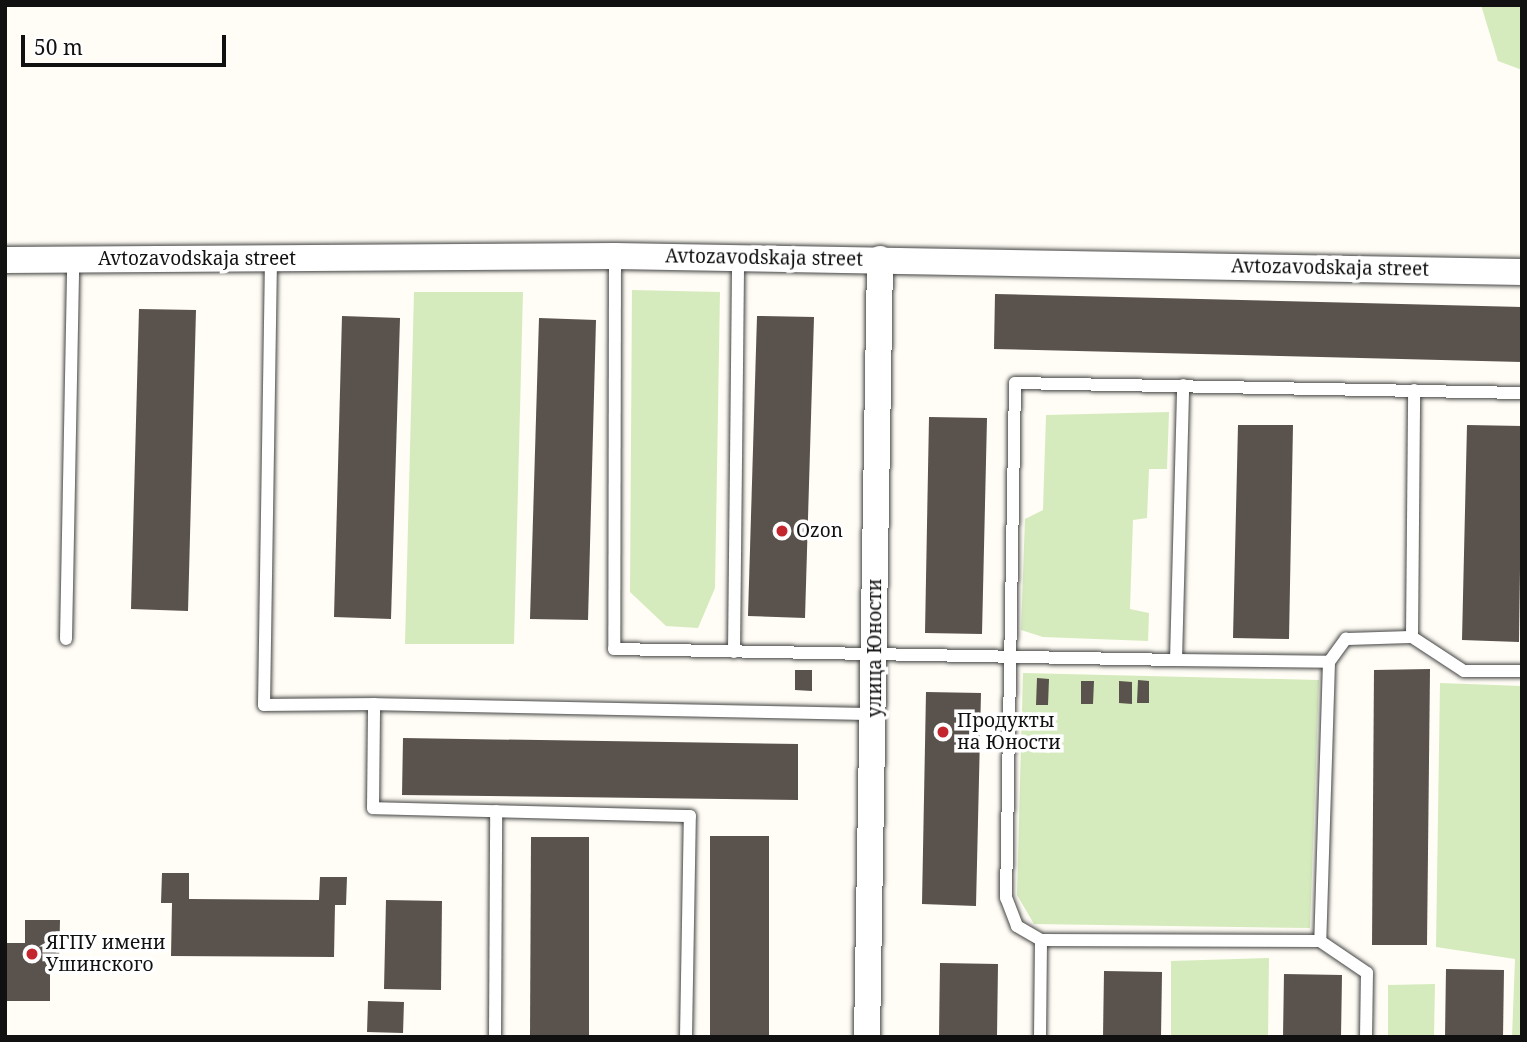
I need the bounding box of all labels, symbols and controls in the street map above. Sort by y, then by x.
scale bar [24,21,229,65]
text: 50 m [34,33,83,61]
street label: Avtozavodskaja street [665,245,863,271]
street label: Avtozavodskaja street [98,248,296,270]
street label: Avtozavodskaja street [1231,255,1429,281]
place label: Ozon [796,520,843,542]
marker: Ozon [774,523,790,539]
street label: улица Юности [864,579,886,717]
place label: Продукты на Юности [957,710,1061,754]
marker: Продукты на Юности [935,724,951,740]
place label: ЯГПУ имени Ушинского [46,932,166,976]
marker: ЯГПУ имени Ушинского [24,946,40,962]

